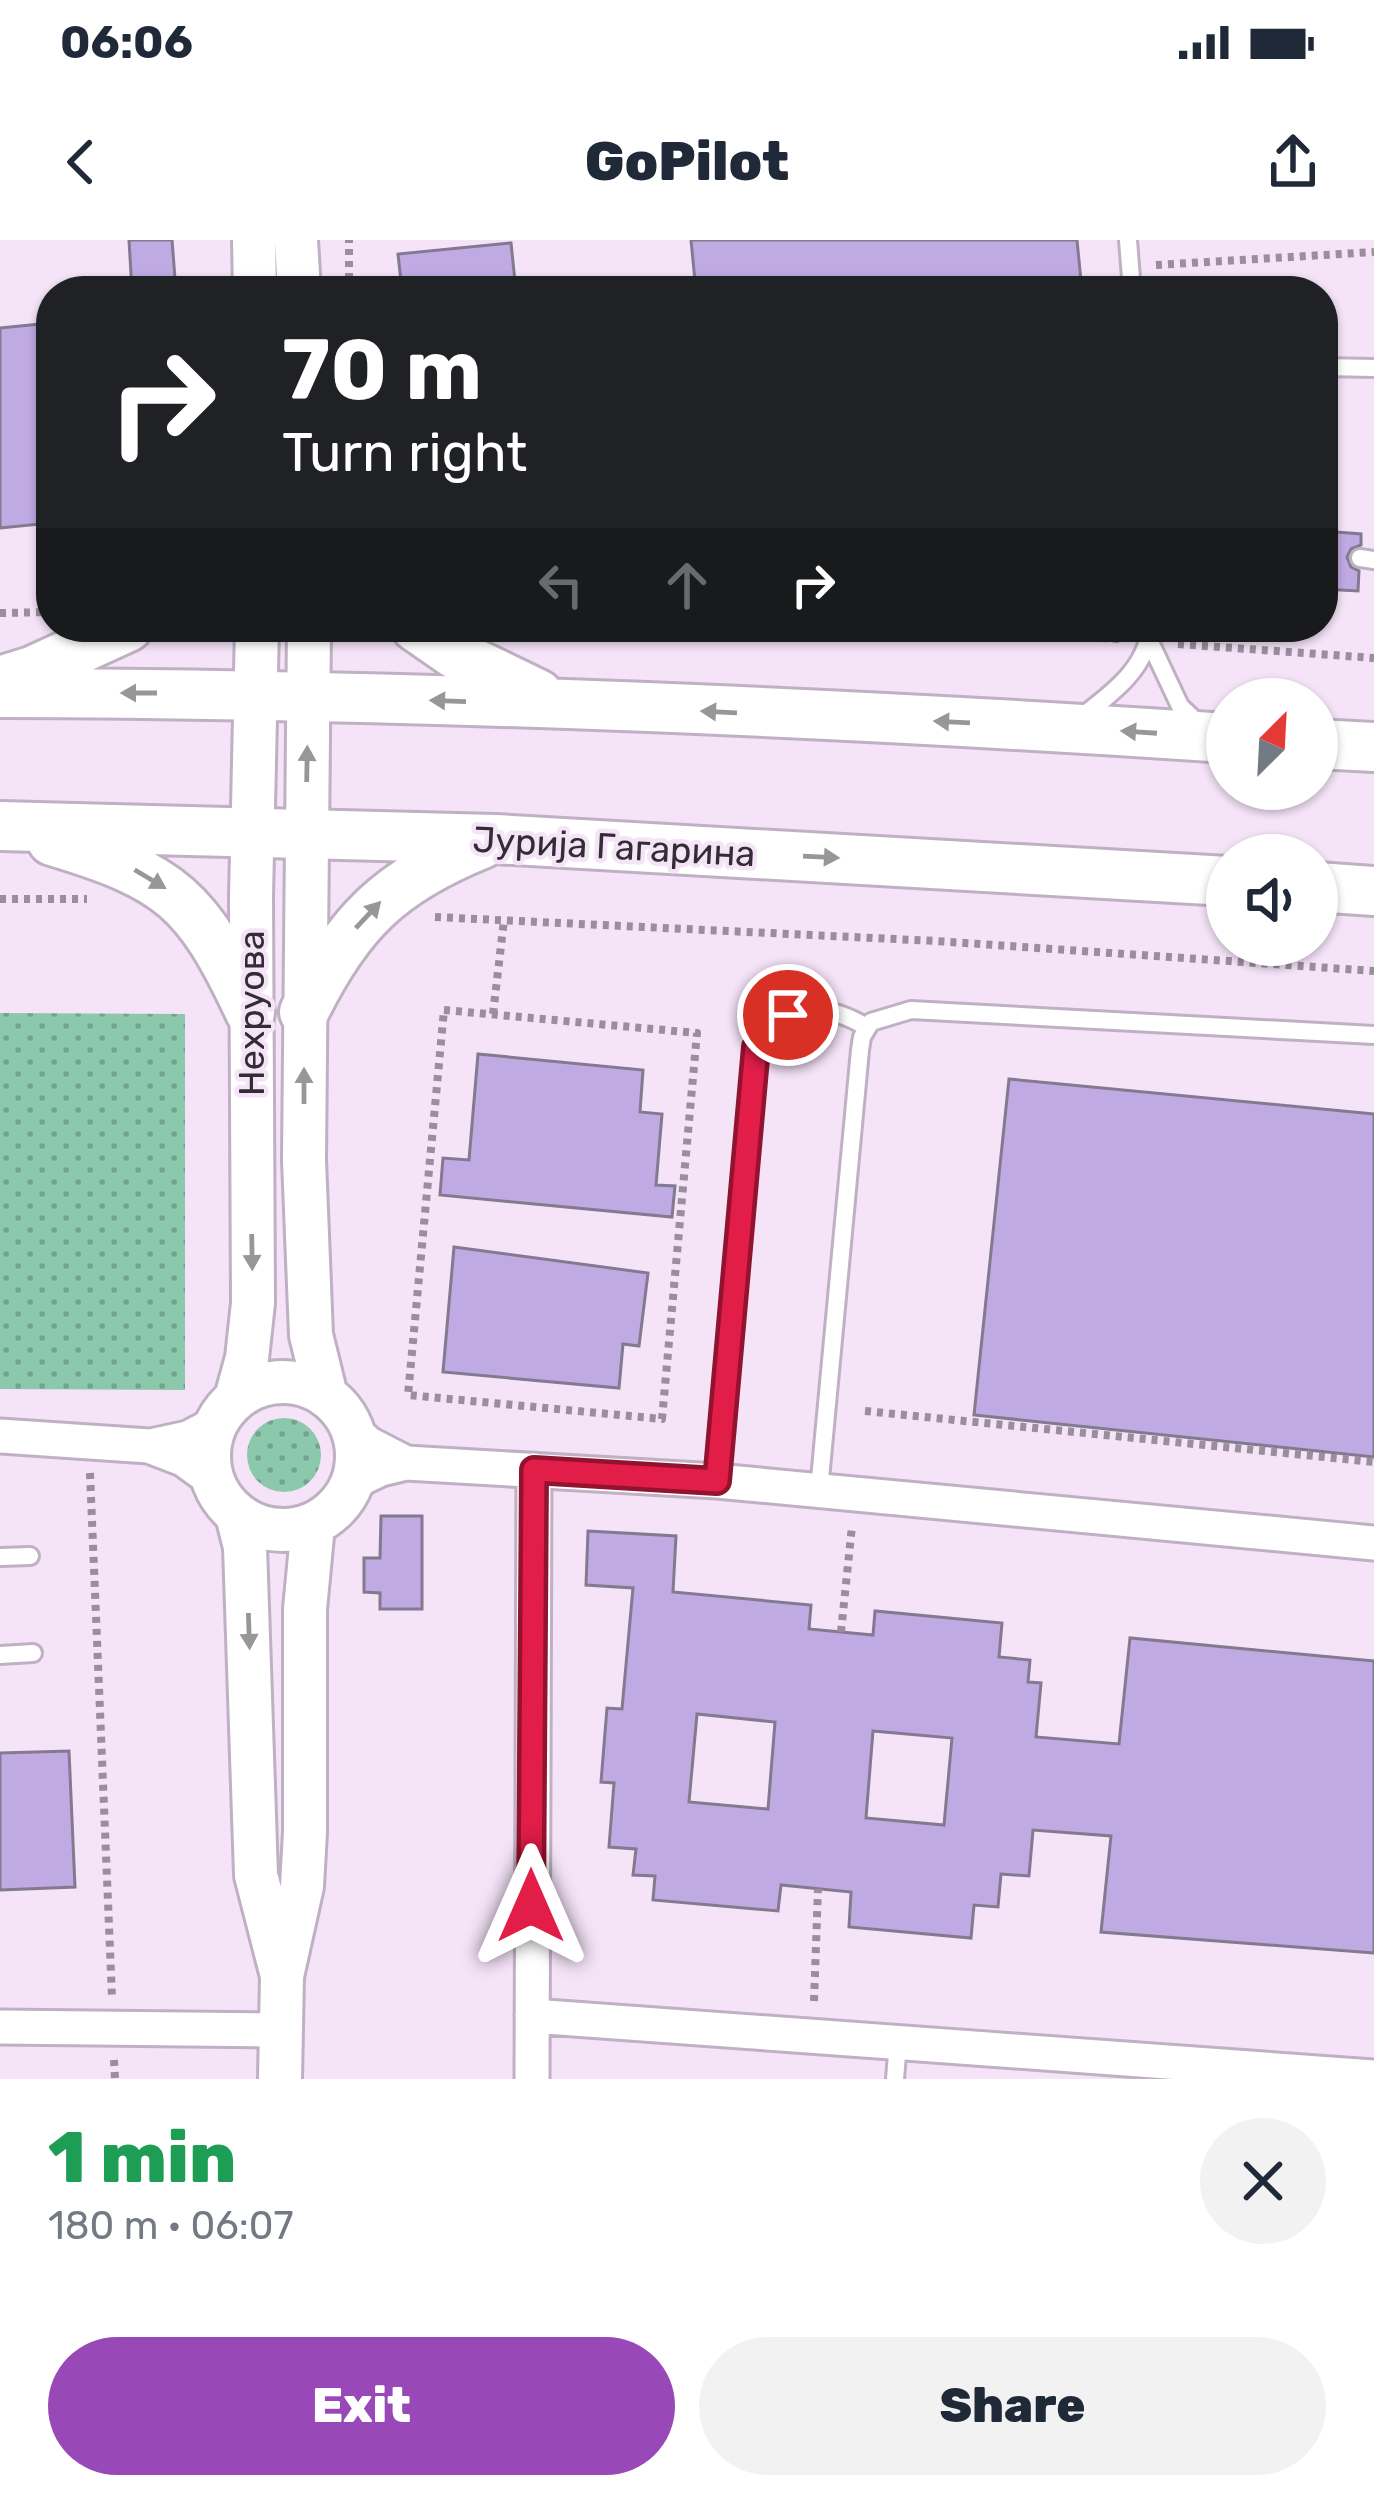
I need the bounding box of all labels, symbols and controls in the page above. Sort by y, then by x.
text: 06:06 [60,16,193,69]
icon: back [48,129,114,195]
icon: share [1260,129,1326,195]
text: GoPilot [585,130,789,194]
text: 70 m [282,320,482,420]
icon: right [84,324,240,480]
text: Turn right [282,421,527,485]
icon: left [528,552,594,618]
icon: ahead [654,552,720,618]
icon: right [780,552,846,618]
north arrow [1206,678,1338,810]
map controls [1206,678,1338,966]
one-way arrow [119,684,157,703]
one-way arrow [428,691,466,710]
one-way arrow [699,702,737,721]
one-way arrow [932,712,970,731]
one-way arrow [1119,722,1157,741]
one-way arrow [298,744,317,782]
street label: Јурија Гагарина [472,818,756,875]
button: sound [1206,834,1338,966]
one-way arrow [803,847,840,866]
one-way arrow [133,868,167,889]
one-way arrow [354,900,382,929]
street label: Нехруова [230,930,273,1096]
pin [737,964,839,1066]
icon: arrive [755,982,821,1048]
one-way arrow [294,1066,314,1104]
one-way arrow [243,1234,262,1272]
one-way arrow [239,1613,258,1651]
position arrow [468,1843,594,1969]
text: 1 min [48,2115,236,2200]
button: close [1200,2118,1326,2244]
text: 180 m · 06:07 [48,2203,294,2249]
button: Exit [48,2337,675,2475]
button: Share [699,2337,1326,2475]

